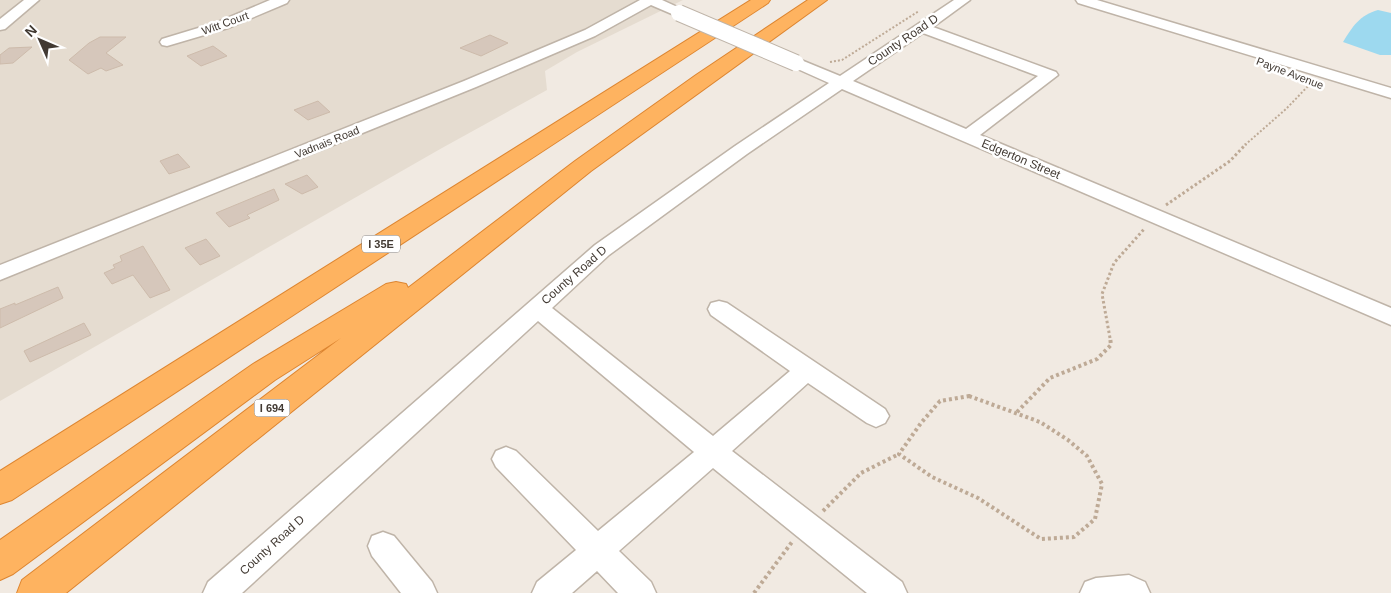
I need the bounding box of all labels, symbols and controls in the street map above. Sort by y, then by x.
street label: Witt Court [200,9,250,37]
street label: County Road D [865,11,941,69]
north arrow [15,15,65,65]
text: N [22,22,40,40]
street label: Payne Avenue [1255,55,1325,91]
street label: Vadnais Road [293,124,361,160]
street label: Edgerton Street [980,136,1063,182]
road number: I 35E [362,235,400,252]
street label: County Road D [538,243,610,307]
road number: I 694 [254,399,290,416]
street label: County Road D [237,512,307,578]

